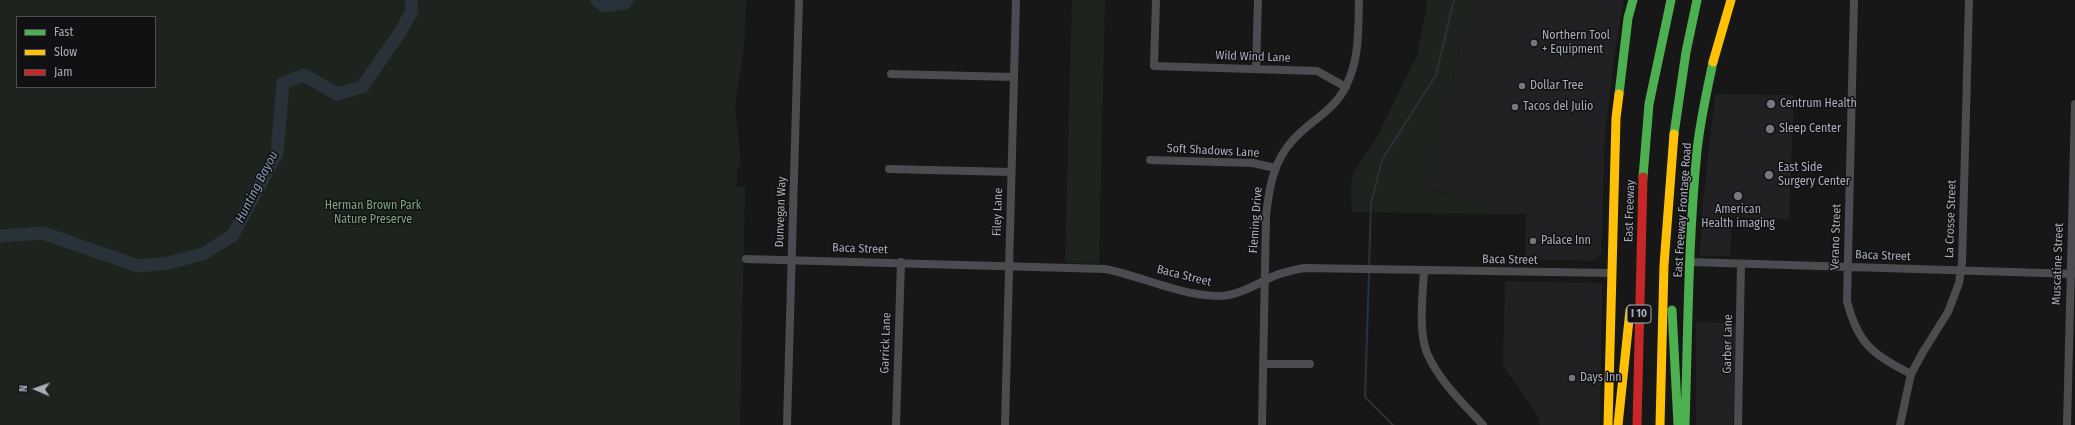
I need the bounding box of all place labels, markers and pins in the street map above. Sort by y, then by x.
place label: Northern Tool + Equipment [1542,29,1610,57]
marker: Northern Tool + Equipment [1529,38,1539,48]
place label: Dollar Tree [1530,79,1583,93]
marker: Dollar Tree [1517,81,1527,91]
place label: Centrum Health [1780,97,1857,111]
marker: Centrum Health [1765,98,1777,110]
place label: Tacos del Julio [1523,100,1593,114]
marker: Tacos del Julio [1510,102,1520,112]
place label: Sleep Center [1779,122,1841,136]
marker: Sleep Center [1764,123,1776,135]
place label: East Side Surgery Center [1778,161,1850,189]
marker: East Side Surgery Center [1763,169,1775,181]
marker: American Health imaging [1732,190,1744,202]
place label: American Health imaging [1701,203,1775,231]
place label: Palace Inn [1541,234,1591,248]
marker: Palace Inn [1528,236,1538,246]
place label: Days Inn [1580,371,1622,385]
marker: Days Inn [1567,373,1577,383]

